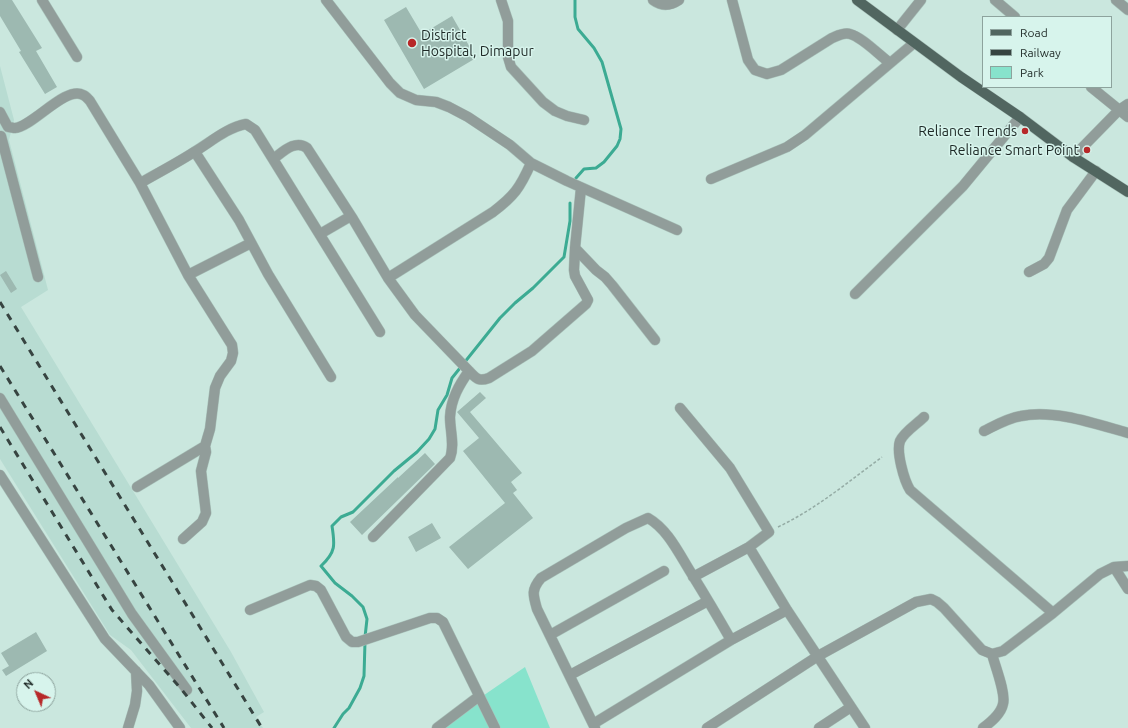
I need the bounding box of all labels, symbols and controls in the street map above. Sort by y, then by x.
legend [982,16,1112,88]
text: Road [1020,26,1048,39]
place label: District Hospital, Dimapur [421,27,534,60]
marker: District Hospital, Dimapur [406,37,418,49]
text: Railway [1020,46,1061,59]
text: Park [1020,66,1044,79]
place label: Reliance Trends [918,123,1017,139]
marker: Reliance Trends [1020,126,1030,136]
place label: Reliance Smart Point [949,142,1079,158]
marker: Reliance Smart Point [1082,145,1092,155]
north arrow [16,672,56,712]
text: N [21,677,35,691]

